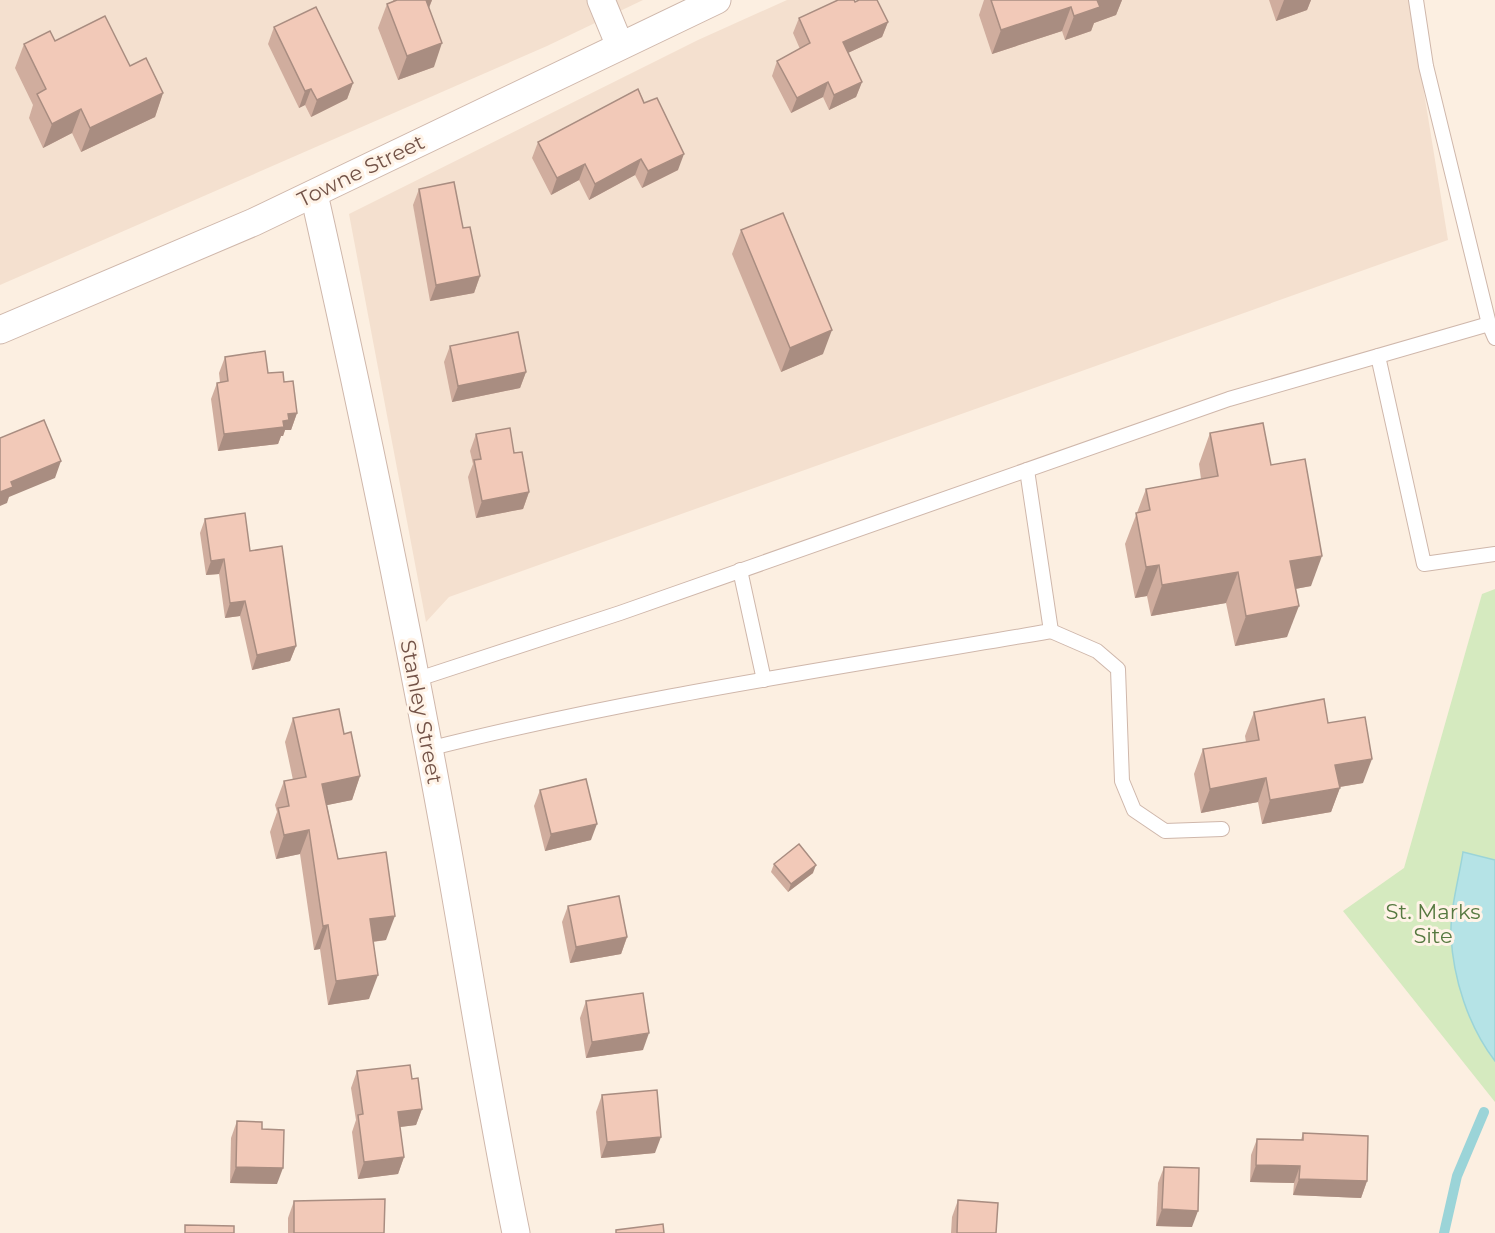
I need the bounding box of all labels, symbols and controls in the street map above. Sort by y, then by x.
street label: Towne Street [293,129,428,212]
street label: Stanley Street [395,638,448,786]
park label: St. Marks Site [1386,899,1480,948]

